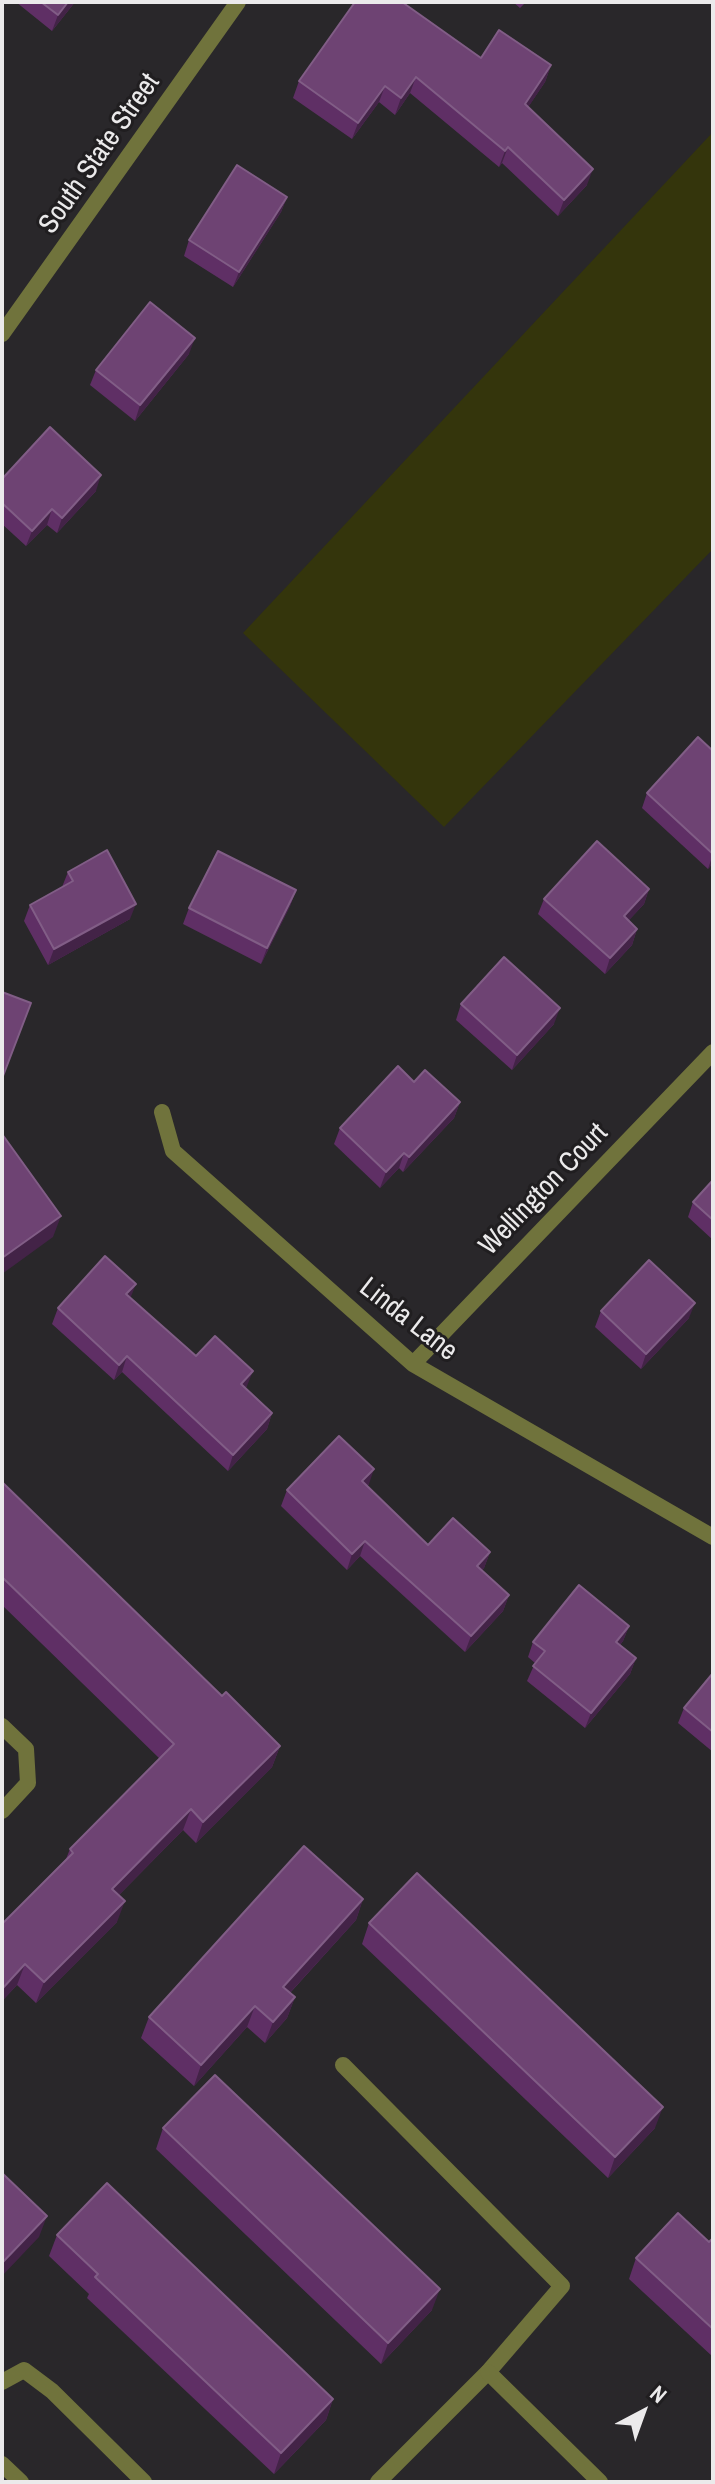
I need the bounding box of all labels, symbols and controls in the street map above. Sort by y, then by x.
street label: South State Street [32,68,168,240]
street label: Wellington Court [473,1117,615,1263]
street label: Linda Lane [352,1271,464,1369]
north arrow [603,2372,683,2452]
text: N [644,2378,674,2409]

